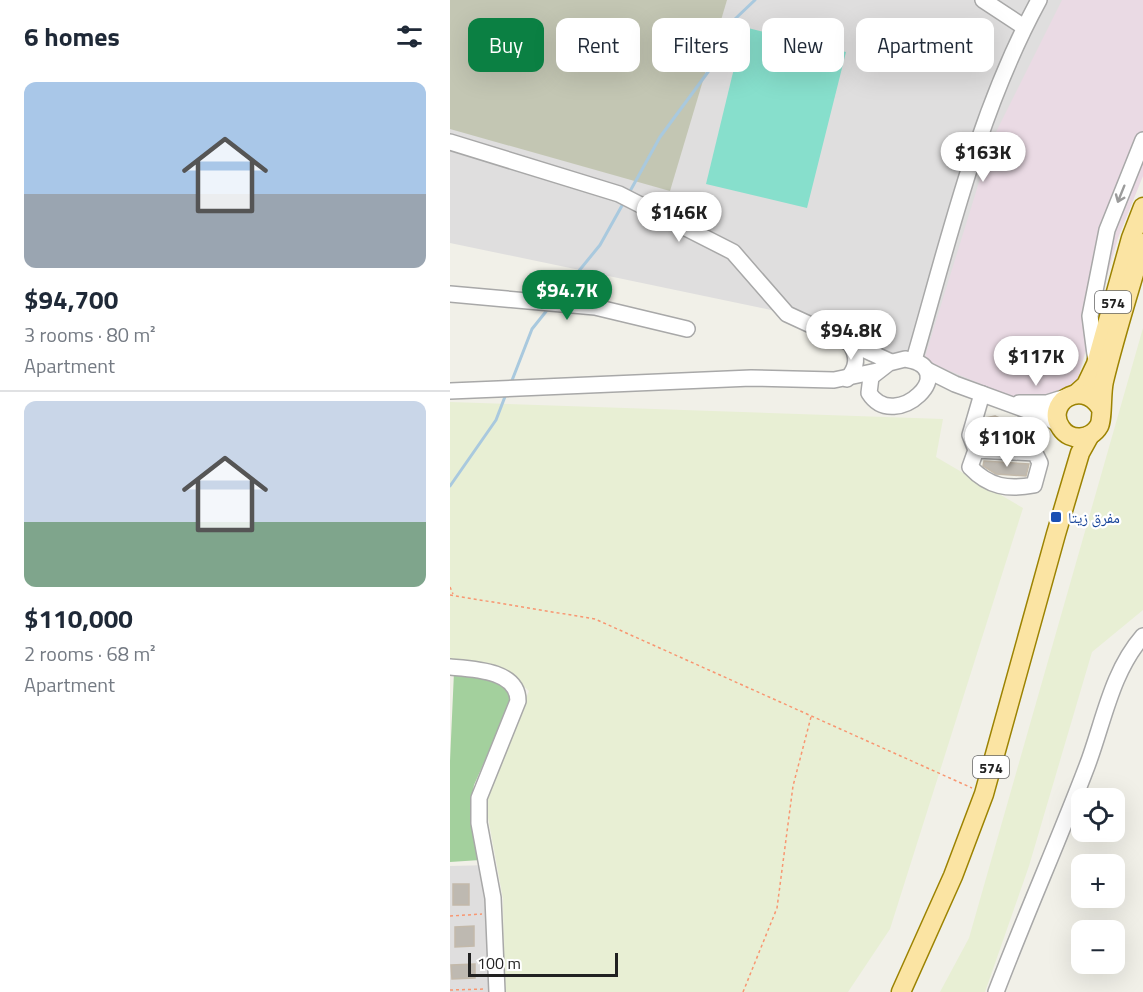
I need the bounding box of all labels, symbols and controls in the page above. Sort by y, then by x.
text: 6 homes [24,17,120,56]
chip: Buy [468,18,544,72]
chip: Rent [556,18,640,72]
chip: Filters [652,18,750,72]
chip: New [762,18,844,72]
chip: Apartment [856,18,994,72]
icon: filters [393,20,426,53]
icon: home [171,121,279,229]
pin: $163K [941,132,1025,183]
text: $163K [955,136,1011,167]
one-way arrow [1115,185,1126,203]
pin: $146K [637,192,721,243]
text: $146K [651,196,707,227]
pin: $94.7K [518,270,616,321]
text: $94.7K [536,274,598,305]
text: $94,700 [24,280,118,319]
road number: 574 [1095,291,1131,313]
pin: $94.8K [802,310,900,361]
text: $94.8K [820,314,882,345]
text: 3 rooms · 80 m² [24,319,156,350]
pin: $117K [994,336,1078,387]
text: $117K [1008,340,1064,371]
text: Apartment [24,350,115,381]
pin: $110K [965,417,1049,468]
text: $110K [979,421,1035,452]
icon: home [171,440,279,548]
place label: مفرق زيتا [1068,506,1120,529]
marker: مفرق زيتا [1049,510,1063,524]
text: $110,000 [24,599,133,638]
text: 2 rooms · 68 m² [24,638,156,669]
text: Apartment [24,669,115,700]
road number: 574 [973,756,1009,778]
map controls [1071,788,1125,974]
button: locate [1071,788,1125,842]
button: + [1071,854,1125,908]
button: − [1071,920,1125,974]
scale bar [468,950,618,978]
text: 100 m [477,951,521,975]

